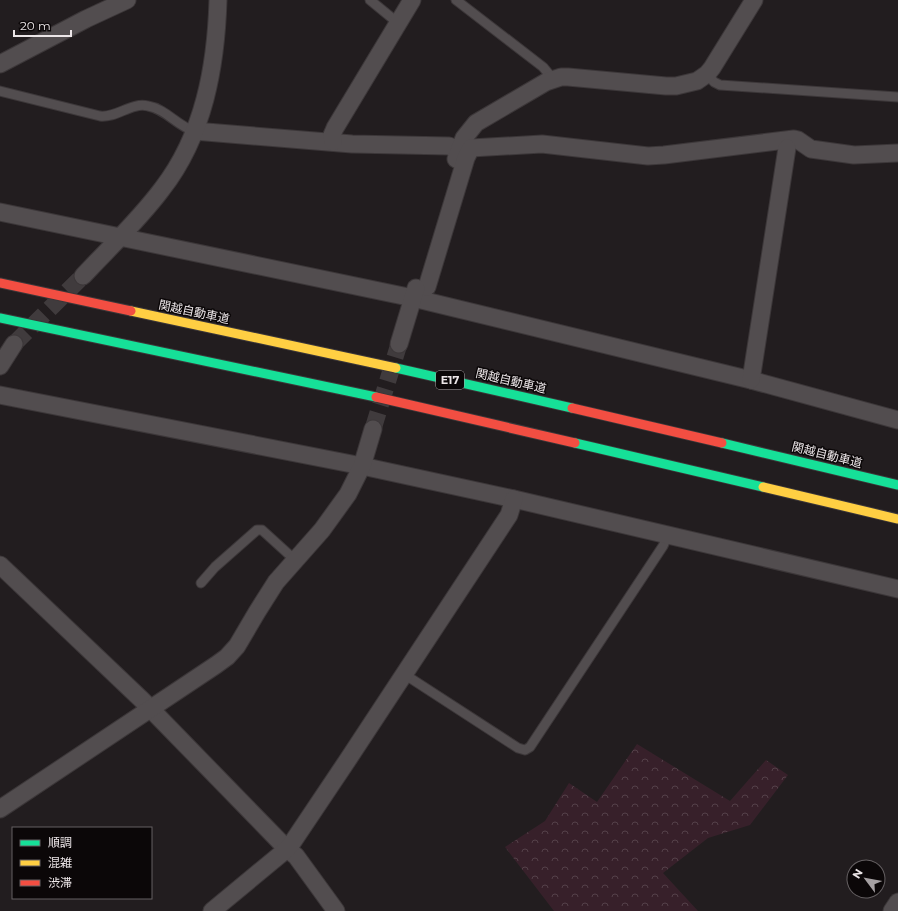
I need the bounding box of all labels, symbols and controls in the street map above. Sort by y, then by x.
scale bar [14,12,71,38]
text: 20 m [20,18,51,33]
street label: 関越自動車道 [157,297,231,326]
street label: 関越自動車道 [474,365,548,396]
road number: E17 [436,371,464,389]
street label: 関越自動車道 [790,439,864,471]
legend [12,827,152,899]
text: 順調 [48,835,72,850]
text: 混雑 [48,855,72,870]
north arrow [846,859,886,899]
text: N [849,866,866,881]
text: 渋滞 [48,875,72,890]

